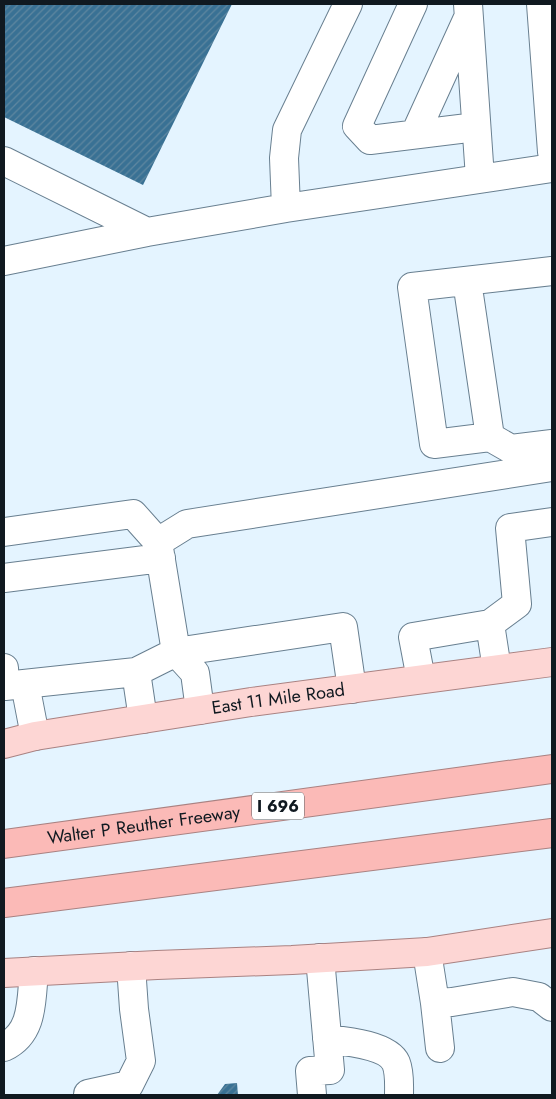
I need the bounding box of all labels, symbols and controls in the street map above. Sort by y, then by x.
street label: East 11 Mile Road [210,677,346,721]
road number: I 696 [252,792,304,819]
street label: Walter P Reuther Freeway [46,799,242,851]

